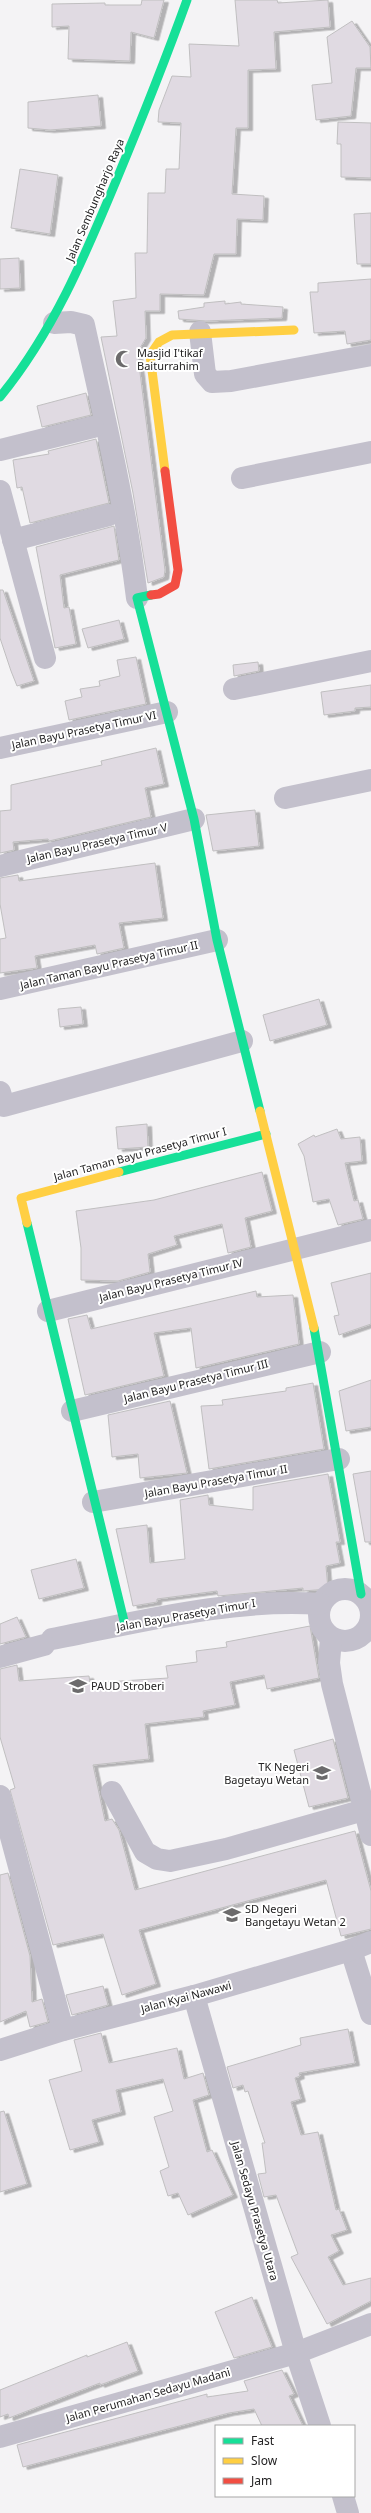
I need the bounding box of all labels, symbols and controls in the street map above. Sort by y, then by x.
street label: Jalan Sembungharjo Raya [61,136,127,264]
place label: Masjid I'tikaf Baiturrahim [137,345,204,373]
mosque icon: Masjid I'tikaf Baiturrahim [114,349,134,369]
street label: Jalan Bayu Prasetya Timur VI [9,707,158,752]
street label: Jalan Bayu Prasetya Timur V [24,819,169,866]
street label: Jalan Taman Bayu Prasetya Timur II [18,937,200,993]
street label: Jalan Taman Bayu Prasetya Timur I [51,1123,228,1184]
street label: Jalan Bayu Prasetya Timur IV [97,1254,245,1305]
street label: Jalan Bayu Prasetya Timur III [121,1355,270,1406]
street label: Jalan Bayu Prasetya Timur II [142,1461,289,1501]
street label: Jalan Bayu Prasetya Timur I [114,1595,257,1634]
school or university icon: PAUD Stroberi [68,1676,88,1696]
place label: PAUD Stroberi [91,1678,164,1693]
place label: TK Negeri Bagetayu Wetan [224,1759,309,1787]
school or university icon: TK Negeri Bagetayu Wetan [312,1763,332,1783]
place label: SD Negeri Bangetayu Wetan 2 [245,1901,346,1929]
school or university icon: SD Negeri Bangetayu Wetan 2 [222,1905,242,1925]
street label: Jalan Kyai Nawawi [138,1977,233,2016]
street label: Jalan Sedayu Prasetya Utara [228,2139,283,2282]
street label: Jalan Perumahan Sedayu Madani [63,2364,232,2425]
legend [215,2425,355,2497]
text: Fast [251,2432,275,2449]
text: Slow [251,2452,278,2469]
text: Jam [250,2472,272,2489]

